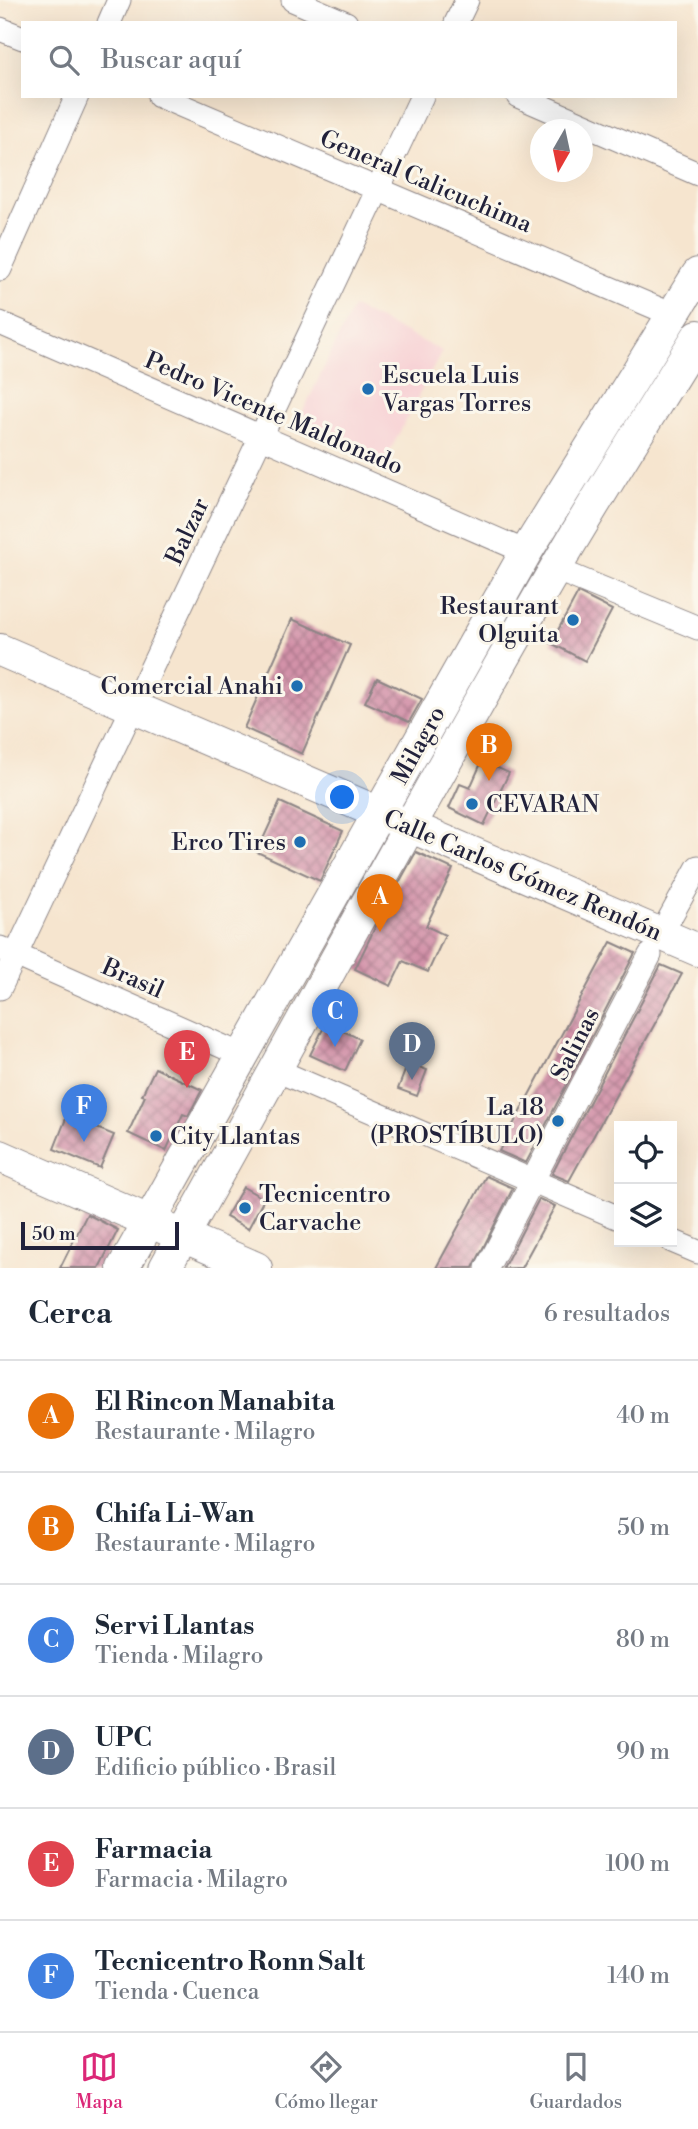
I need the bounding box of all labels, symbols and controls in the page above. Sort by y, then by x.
search box [21,21,677,98]
icon: search [45,41,83,79]
text: Buscar aquí [101,44,241,76]
north arrow [530,119,593,182]
street label: General Calicuchima [315,124,537,241]
street label: Pedro Vicente Maldonado [140,346,407,482]
place label: Escuela Luis Vargas Torres [381,361,531,419]
marker: Escuela Luis Vargas Torres [360,381,376,397]
street label: Balzar [159,493,216,570]
place label: Restaurant Olguita [440,592,560,650]
marker: Restaurant Olguita [565,612,581,628]
place label: Comercial Anahi [100,672,283,702]
marker: Comercial Anahi [289,678,305,694]
street label: Milagro [385,701,453,790]
pin: B [466,723,512,781]
your location [325,780,359,814]
place label: CEVARAN [486,790,599,820]
marker: CEVARAN [464,796,480,812]
street label: Calle Carlos Gómez Rendón [379,804,666,948]
place label: Erco Tires [171,828,286,858]
marker: Erco Tires [292,834,308,850]
pin: A [357,874,403,932]
street label: Brasil [96,952,168,1006]
pin: C [312,989,358,1047]
street label: Salinas [545,1003,607,1086]
pin: D [389,1022,435,1080]
pin: E [164,1030,210,1088]
pin: F [61,1084,107,1142]
place label: La 18 (PROSTÍBULO) [370,1093,544,1151]
marker: La 18 (PROSTÍBULO) [550,1113,566,1129]
map controls [614,1121,677,1247]
button: locate [614,1121,677,1184]
place label: City Llantas [170,1122,300,1152]
marker: City Llantas [148,1128,164,1144]
place label: Tecnicentro Carvache [259,1180,391,1238]
button: layers [614,1184,677,1247]
marker: Tecnicentro Carvache [237,1200,253,1216]
scale bar [21,1219,178,1251]
text: 50 m [32,1222,76,1246]
text: Cerca [28,1295,112,1333]
text: 6 resultados [544,1300,670,1328]
text: El Rincon Manabita [95,1386,335,1418]
text: A [43,1402,59,1430]
text: 40 m [616,1402,670,1430]
text: Restaurante · Milagro [95,1418,315,1446]
text: Chifa Li-Wan [95,1498,254,1530]
text: B [42,1514,60,1542]
text: 50 m [617,1514,670,1542]
text: Restaurante · Milagro [95,1530,315,1558]
text: Servi Llantas [95,1610,255,1642]
text: C [43,1626,59,1654]
text: 80 m [616,1626,670,1654]
text: Tienda · Milagro [95,1642,263,1670]
text: UPC [95,1722,152,1754]
text: D [42,1738,60,1766]
text: 90 m [616,1738,670,1766]
text: Edificio público · Brasil [95,1754,336,1782]
text: Farmacia [95,1834,212,1866]
text: E [43,1850,59,1878]
text: 100 m [605,1850,670,1878]
text: Farmacia · Milagro [95,1866,288,1894]
text: Tecnicentro Ronn Salt [95,1946,365,1978]
text: F [43,1962,59,1990]
text: 140 m [607,1962,670,1990]
text: Tienda · Cuenca [95,1978,259,2006]
tab: Mapa [76,2048,123,2114]
tab: Cómo llegar [274,2048,378,2114]
tab: Guardados [529,2048,622,2114]

